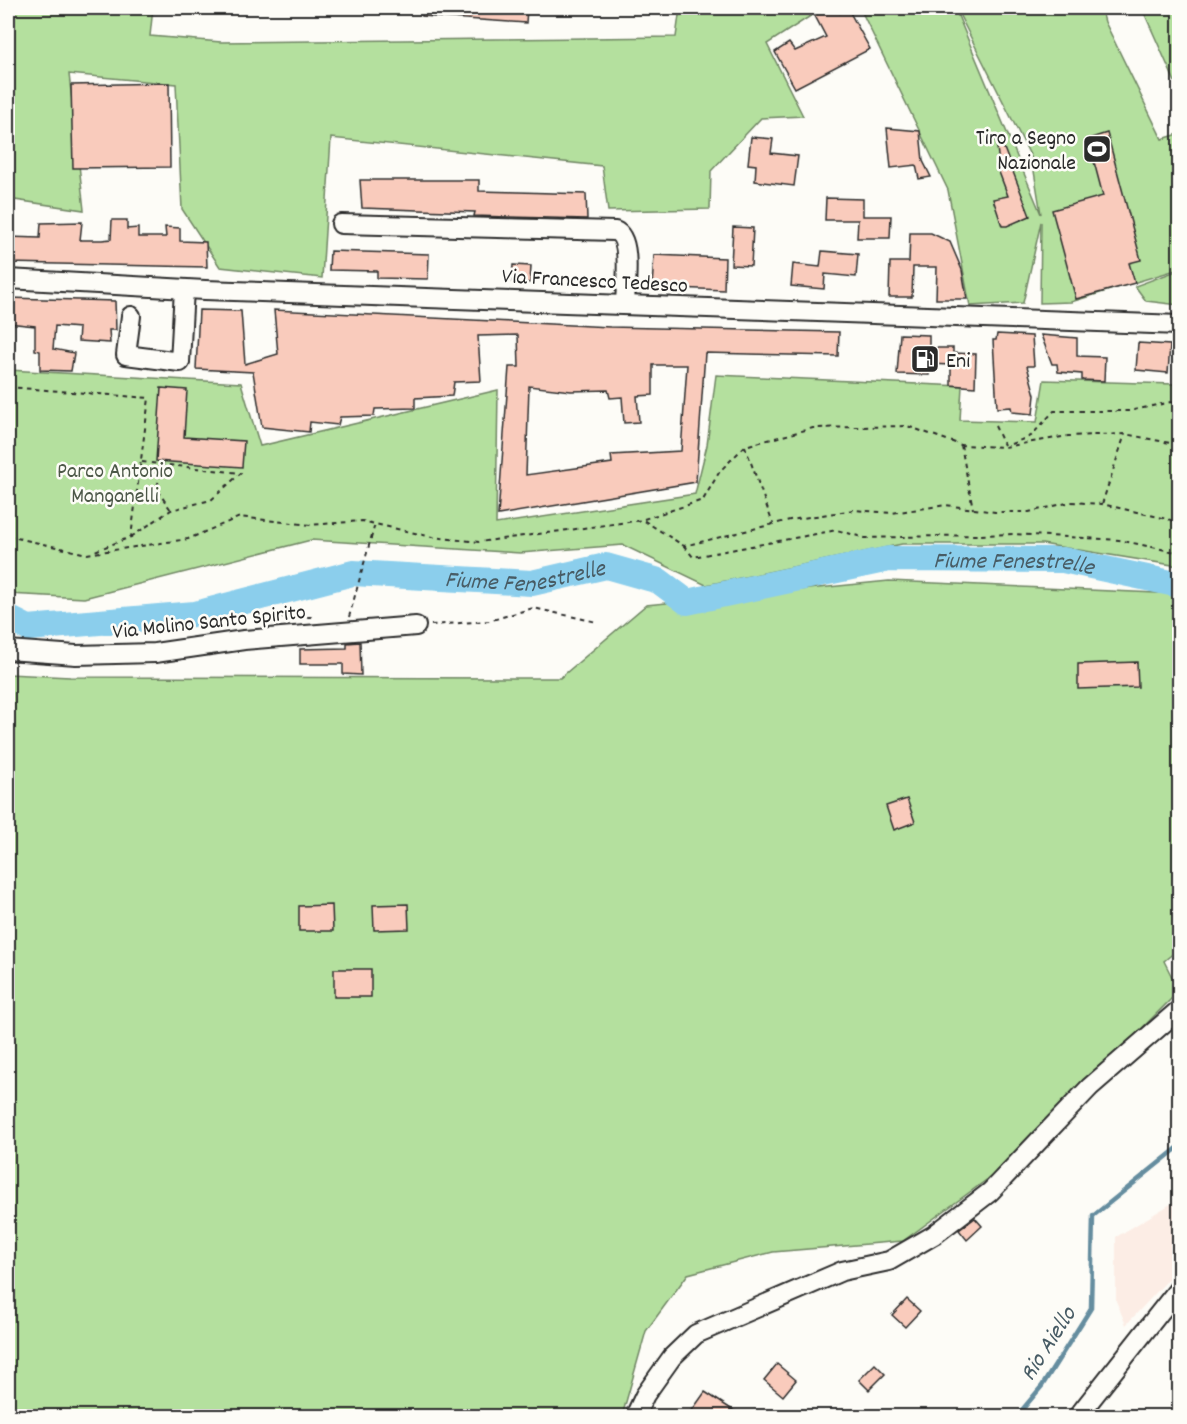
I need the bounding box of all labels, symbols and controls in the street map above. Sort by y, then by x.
place label: Tiro a Segno Nazionale [976,124,1076,180]
sports icon: Tiro a Segno Nazionale [1081,133,1113,165]
street label: Via Francesco Tedesco [501,262,689,303]
fuel station icon: Eni [909,343,941,375]
place label: Eni [946,347,970,378]
park label: Parco Antonio Manganelli [57,457,173,513]
water label: Fiume Fenestrelle [933,545,1098,586]
water label: Fiume Fenestrelle [444,552,610,603]
street label: Via Molino Santo Spirito [111,598,307,649]
water label: Rio Aiello [1013,1300,1087,1388]

